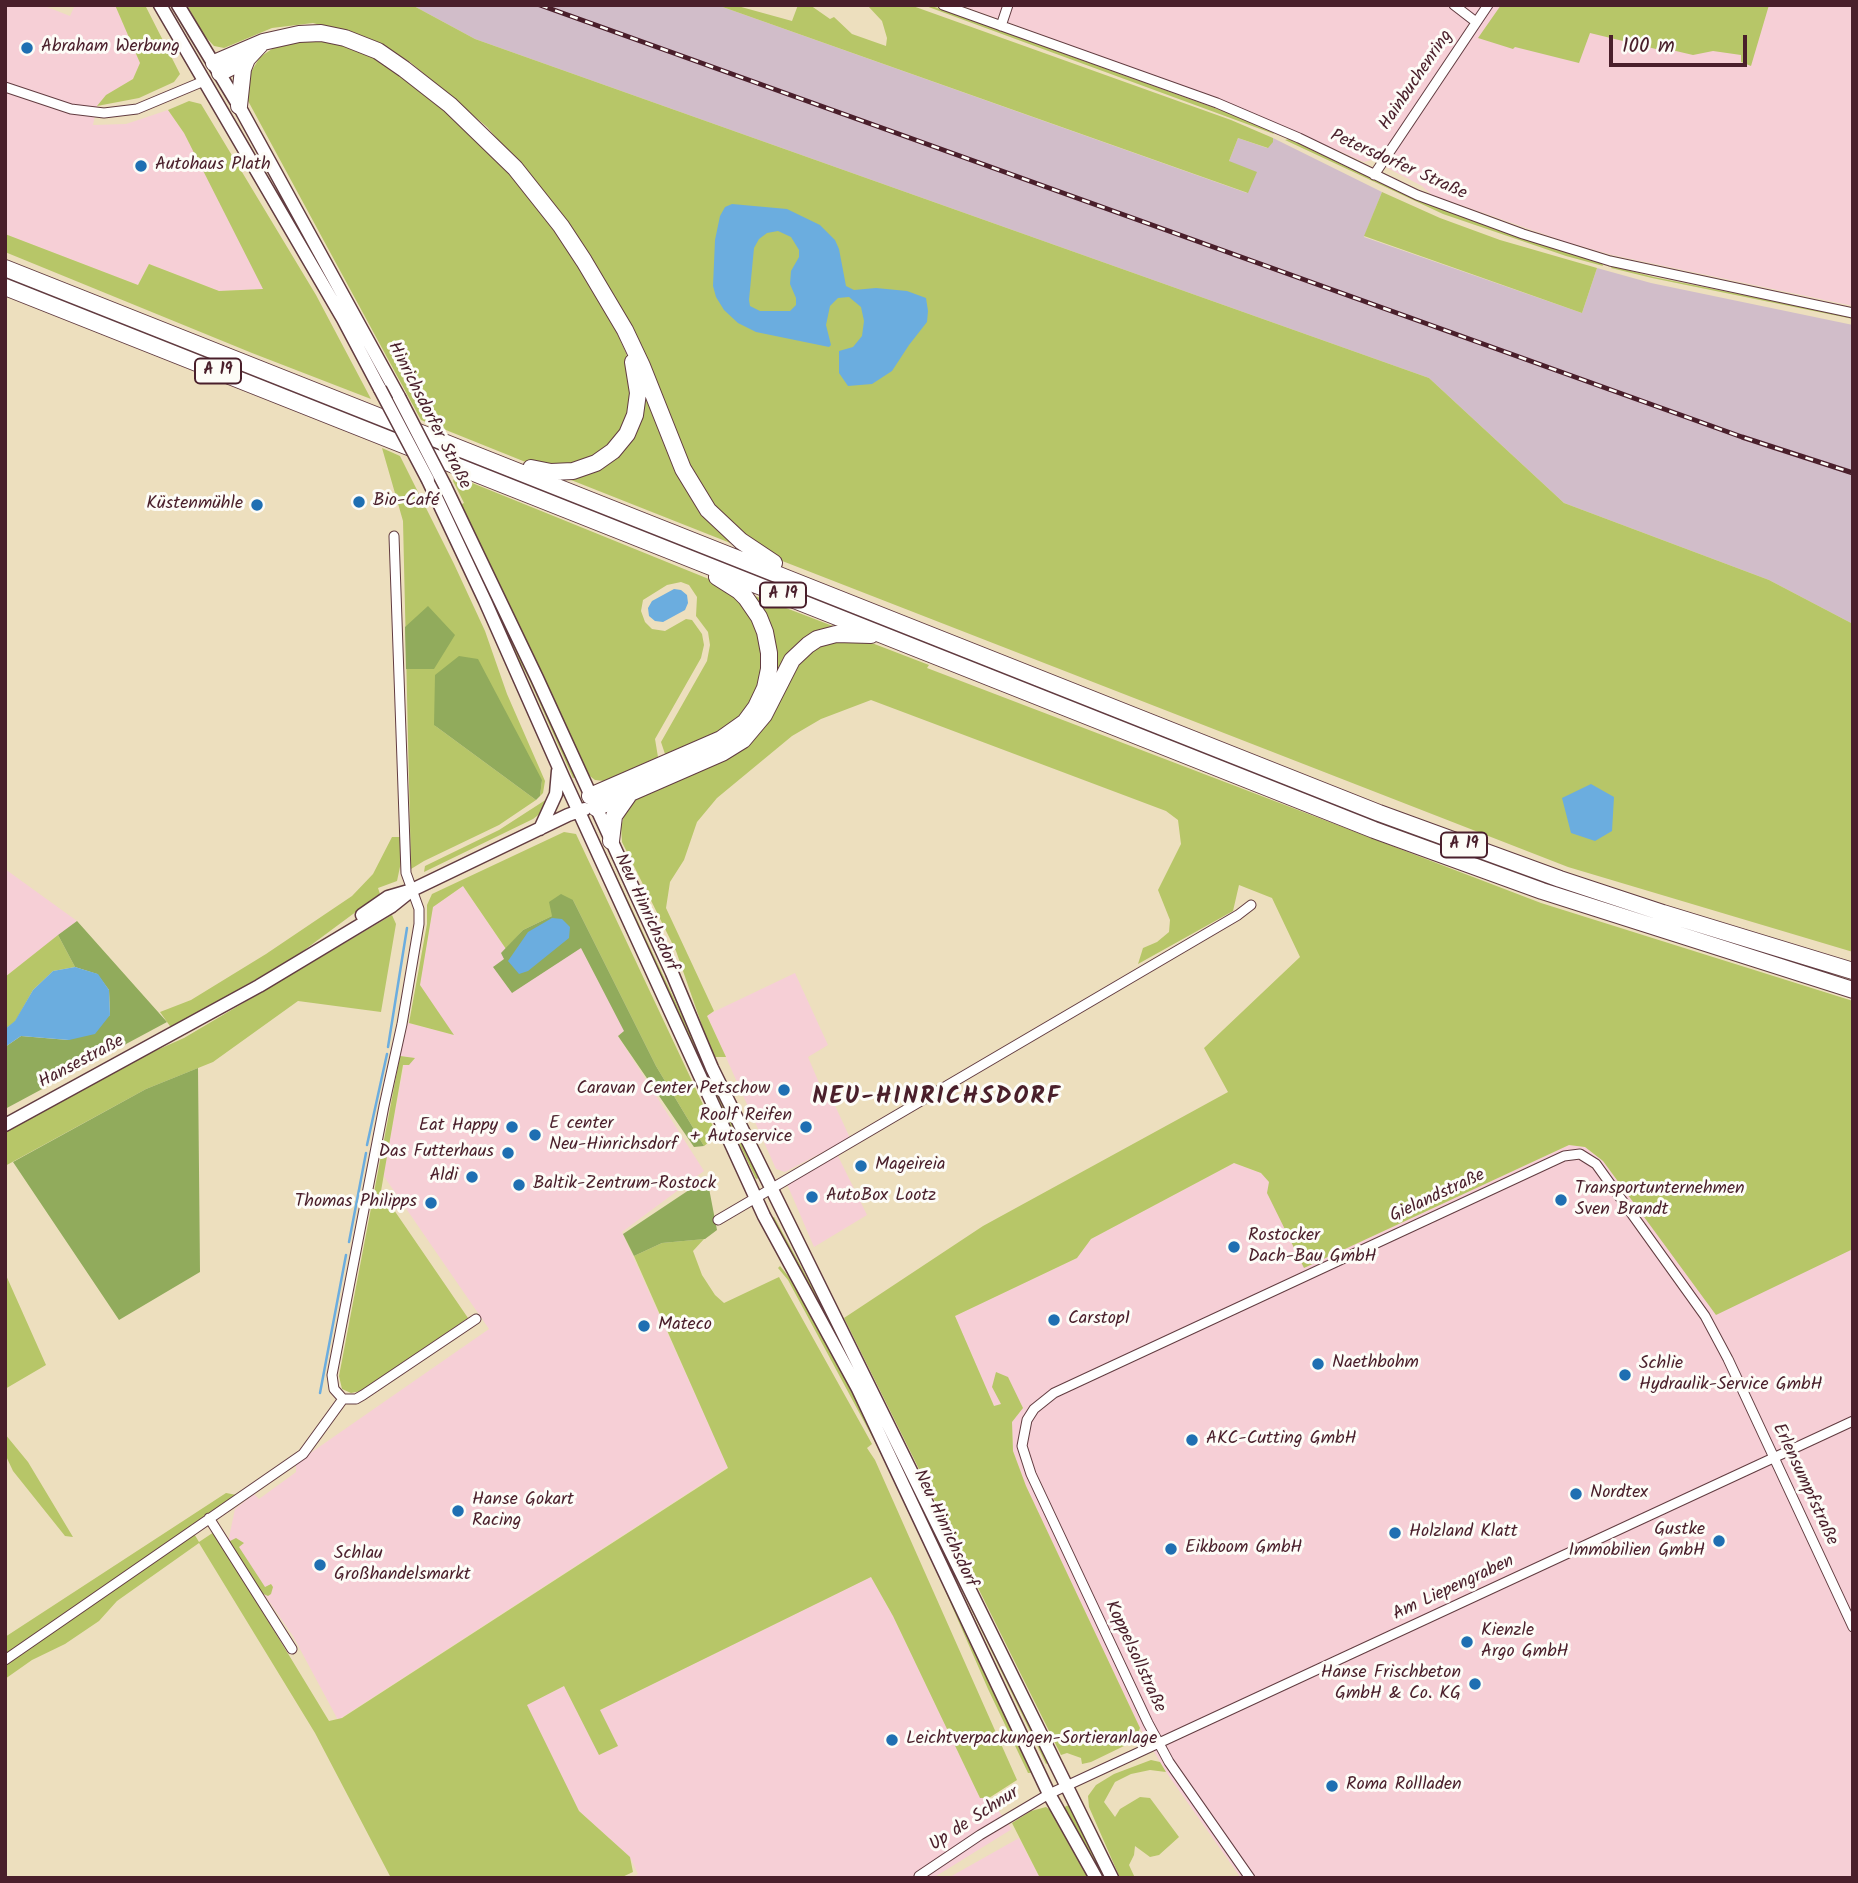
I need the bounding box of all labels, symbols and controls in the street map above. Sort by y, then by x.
scale bar [1613,21,1751,65]
street label: Hainbuchenring [1376,27,1458,135]
text: 100 m [1622,30,1675,63]
place label: Abraham Werbung [41,37,180,59]
marker: Abraham Werbung [19,40,35,56]
street label: Petersdorfer Straße [1326,126,1470,206]
place label: Autohaus Plath [155,155,271,177]
marker: Autohaus Plath [133,158,149,174]
street label: Hinrichsdorfer Straße [382,339,474,493]
road number: A 19 [195,358,241,384]
place label: Bio-Café [373,491,439,513]
place label: Küstenmühle [146,494,243,516]
marker: Bio-Café [351,494,367,510]
marker: Küstenmühle [249,497,265,513]
road number: A 19 [760,582,806,608]
road number: A 19 [1441,832,1487,858]
street label: Neu Hinrichsdorf [608,851,682,975]
street label: Hansestraße [36,1032,128,1094]
place label: Caravan Center Petschow [576,1079,770,1101]
marker: Caravan Center Petschow [776,1082,792,1098]
district label: NEU-HINRICHSDORF [814,1085,1060,1113]
place label: Roolf Reifen + Autoservice [690,1106,792,1148]
place label: E center Neu-Hinrichsdorf [549,1114,678,1156]
place label: Eat Happy [419,1116,498,1138]
marker: Eat Happy [504,1119,520,1135]
marker: Roolf Reifen + Autoservice [798,1119,814,1135]
marker: E center Neu-Hinrichsdorf [527,1127,543,1143]
place label: Das Futterhaus [379,1142,494,1164]
marker: Das Futterhaus [500,1145,516,1161]
place label: Mageireia [875,1155,945,1177]
marker: Mageireia [853,1158,869,1174]
place label: Aldi [429,1166,458,1188]
street label: Gielandstraße [1387,1166,1489,1228]
marker: Aldi [464,1169,480,1185]
place label: Baltik-Zentrum-Rostock [533,1174,716,1196]
marker: Baltik-Zentrum-Rostock [511,1177,527,1193]
place label: Transportunternehmen Sven Brandt [1575,1179,1745,1222]
place label: AutoBox Lootz [826,1186,936,1208]
marker: AutoBox Lootz [804,1189,820,1205]
place label: Thomas Philipps [295,1192,417,1214]
marker: Transportunternehmen Sven Brandt [1553,1192,1569,1208]
marker: Thomas Philipps [423,1195,439,1211]
place label: Rostocker Dach-Bau GmbH [1248,1226,1377,1268]
marker: Rostocker Dach-Bau GmbH [1226,1239,1242,1255]
place label: Carstop1 [1068,1309,1130,1331]
marker: Carstop1 [1046,1312,1062,1328]
place label: Mateco [658,1315,712,1337]
marker: Mateco [636,1318,652,1334]
place label: Naethbohm [1332,1353,1419,1375]
place label: Schlie Hydraulik-Service GmbH [1639,1354,1823,1396]
marker: Naethbohm [1310,1356,1326,1372]
marker: Schlie Hydraulik-Service GmbH [1617,1367,1633,1383]
street label: Erlensumpfstraße [1766,1420,1842,1550]
place label: AKC-Cutting GmbH [1206,1429,1356,1451]
marker: AKC-Cutting GmbH [1184,1432,1200,1448]
street label: Neu Hinrichsdorf [907,1467,981,1591]
place label: Nordtex [1590,1483,1648,1505]
marker: Nordtex [1568,1486,1584,1502]
place label: Hanse Gokart Racing [472,1490,574,1532]
marker: Hanse Gokart Racing [450,1503,466,1519]
place label: Gustke Immobilien GmbH [1568,1520,1705,1562]
place label: Holzland Klatt [1409,1522,1518,1544]
marker: Holzland Klatt [1387,1525,1403,1541]
marker: Gustke Immobilien GmbH [1711,1533,1727,1549]
place label: Eikboom GmbH [1185,1538,1302,1560]
marker: Eikboom GmbH [1163,1541,1179,1557]
place label: Schlau Großhandelsmarkt [334,1544,471,1586]
street label: Am Liepengraben [1390,1552,1518,1626]
marker: Schlau Großhandelsmarkt [312,1557,328,1573]
street label: Koppelsollstraße [1099,1598,1169,1716]
place label: Kienzle Argo GmbH [1481,1621,1569,1664]
marker: Kienzle Argo GmbH [1459,1634,1475,1650]
place label: Hanse Frischbeton GmbH & Co. KG [1321,1663,1461,1706]
marker: Hanse Frischbeton GmbH & Co. KG [1467,1676,1483,1692]
place label: Leichtverpackungen-Sortieranlage [906,1729,1157,1751]
marker: Leichtverpackungen-Sortieranlage [884,1732,900,1748]
place label: Roma Rollladen [1346,1775,1462,1797]
marker: Roma Rollladen [1324,1778,1340,1794]
street label: Up de Schnur [926,1783,1024,1857]

